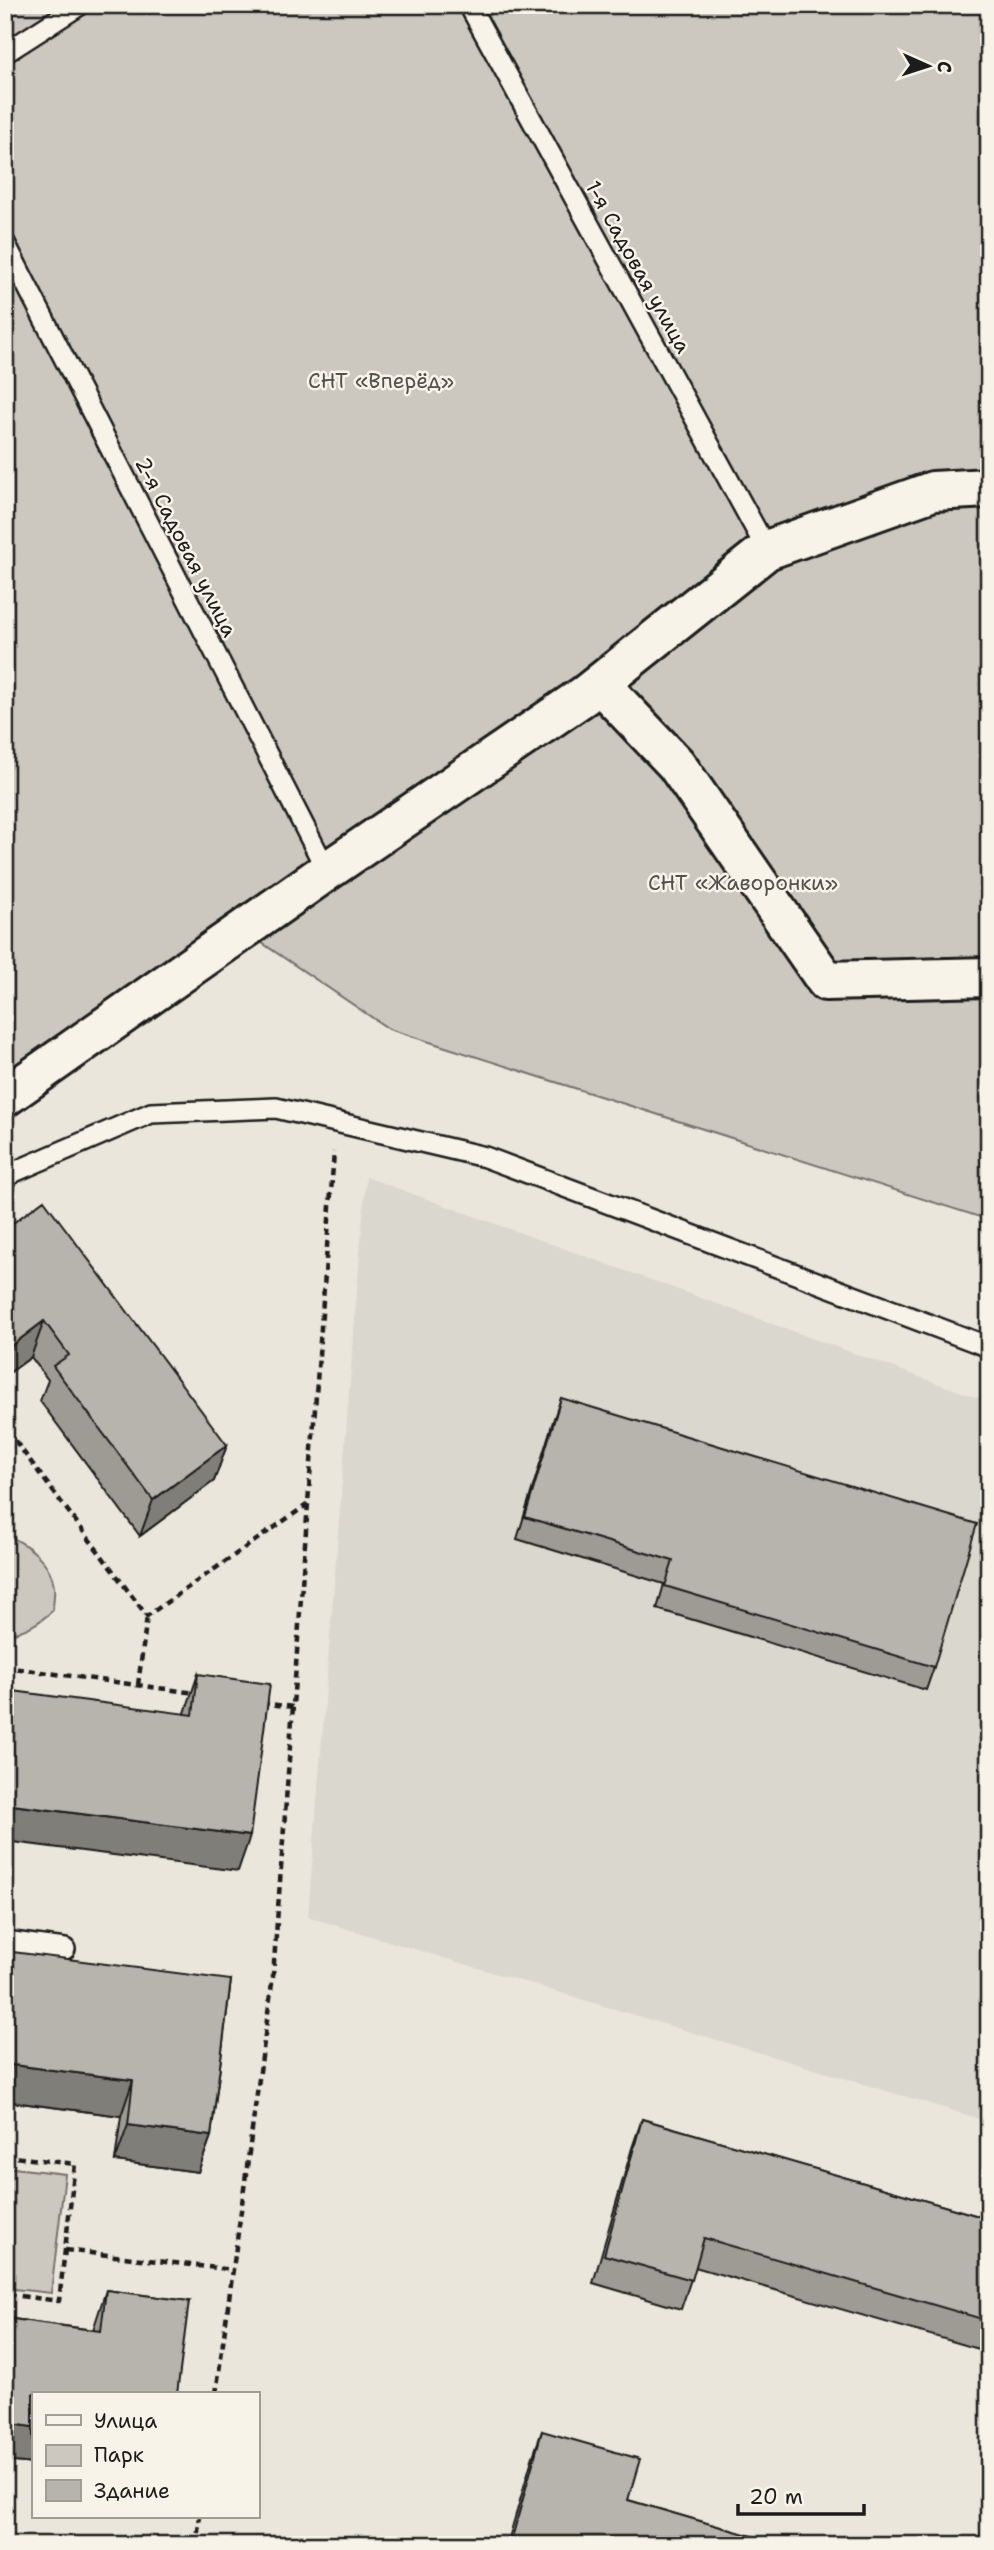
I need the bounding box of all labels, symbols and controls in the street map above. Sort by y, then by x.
north arrow [892,32,962,102]
text: С [932,60,957,73]
street label: 1-я Садовая улица [579,176,697,358]
park label: СНТ «Вперёд» [308,367,454,395]
street label: 2-я Садовая улица [128,452,244,642]
park label: СНТ «Жаворонки» [648,869,838,897]
legend [32,2392,259,2518]
text: Улица [94,2407,157,2435]
text: Парк [94,2441,144,2469]
scale bar [738,2473,864,2517]
text: Здание [94,2477,170,2505]
text: 20 m [749,2483,803,2511]

